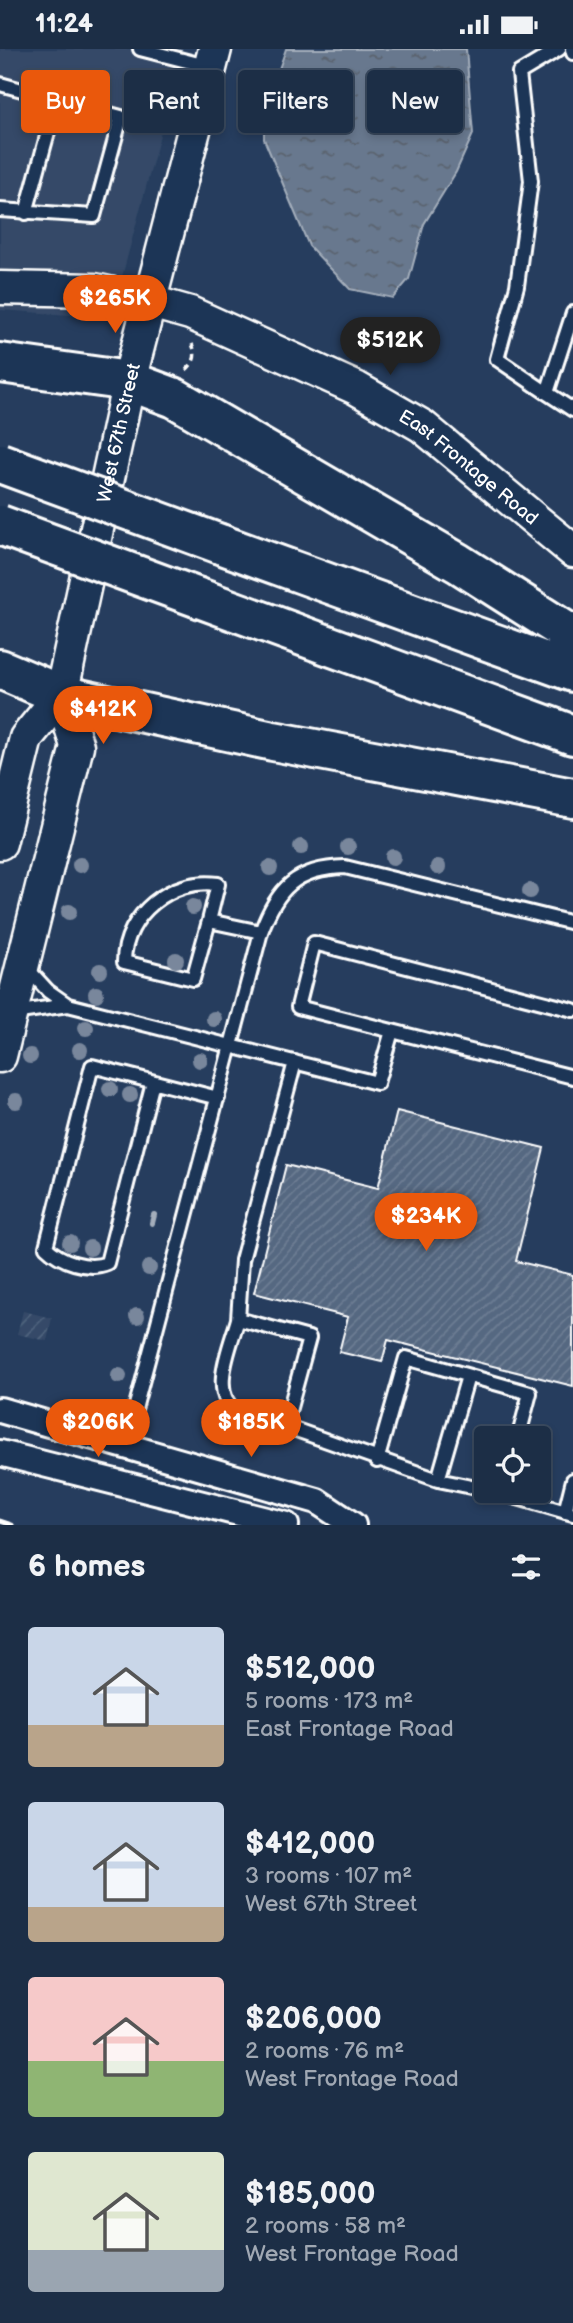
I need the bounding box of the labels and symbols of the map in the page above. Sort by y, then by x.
pin: $265K [66,275,164,335]
pin: $512K [341,317,439,377]
street label: West 67th Street [93,361,146,505]
street label: East Frontage Road [394,405,542,530]
pin: $412K [54,687,152,746]
pin: $234K [377,1193,475,1253]
pin: $206K [49,1399,147,1459]
pin: $185K [202,1399,300,1459]

